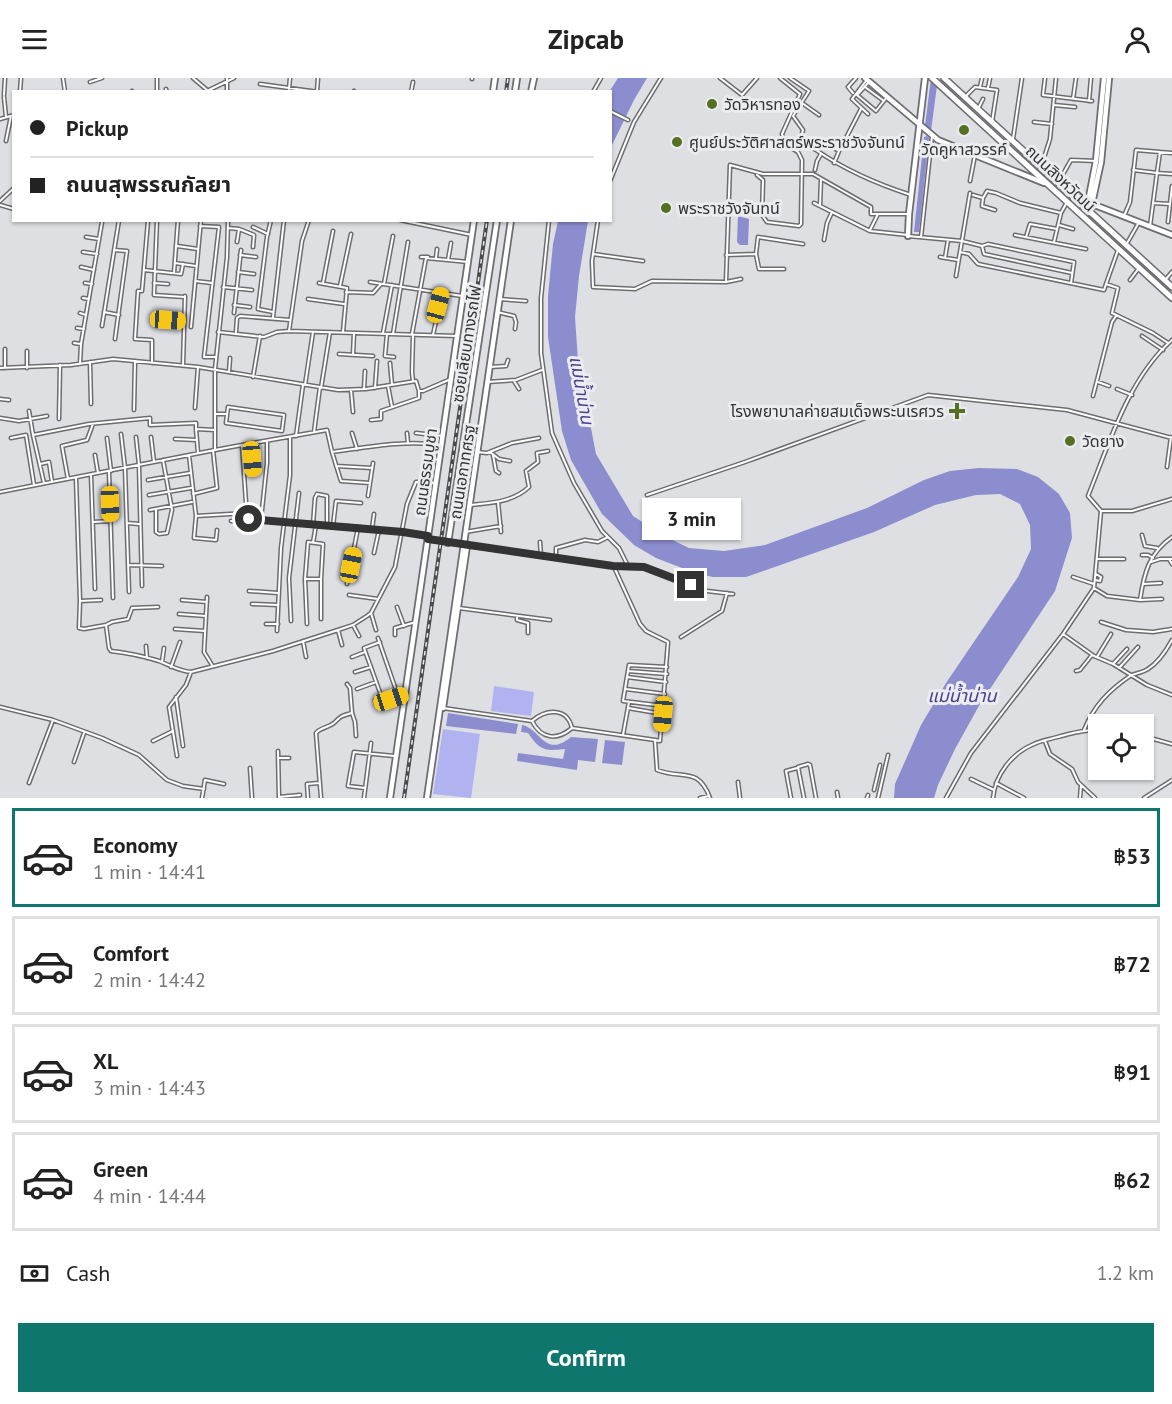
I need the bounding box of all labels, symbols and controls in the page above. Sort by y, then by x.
text: Zipcab [548,22,624,56]
icon: menu [18,23,51,56]
icon: person [1121,23,1154,56]
place label: วัดวิหารทอง [724,94,801,114]
marker: วัดวิหารทอง [705,97,719,111]
text: Pickup [66,114,129,142]
marker: วัดคูหาสวรรค์ [957,123,971,137]
place label: ศูนย์ประวัติศาสตร์พระราชวังจันทน์ [689,132,905,152]
marker: ศูนย์ประวัติศาสตร์พระราชวังจันทน์ [670,135,684,149]
place label: วัดคูหาสวรรค์ [921,139,1007,159]
street label: ถนนสิงหวัฒน์ [1022,141,1100,215]
text: ถนนสุพรรณกัลยา [66,170,231,198]
place label: พระราชวังจันทน์ [678,198,780,218]
marker: พระราชวังจันทน์ [659,201,673,215]
street label: ซอยเลียบทางรถไฟ [447,284,485,404]
car [425,285,451,325]
car [149,310,187,330]
water label: แม่น้ำน่าน [565,354,600,427]
place label: โรงพยาบาลค่ายสมเด็จพระนเรศวร [730,401,944,421]
marker: โรงพยาบาลค่ายสมเด็จพระนเรศวร [948,402,966,420]
street label: ถนนเอกาทศรฐ [445,423,479,521]
street label: ถนนธรรมบูชา [409,427,441,517]
place label: วัดยาง [1082,431,1124,451]
marker: วัดยาง [1063,434,1077,448]
car [241,440,263,478]
car [100,486,120,522]
callout: 3 min [642,498,740,540]
route start [235,505,262,532]
text: 3 min [667,506,716,532]
car [339,546,363,584]
route end [677,571,704,598]
water label: แม่น้ำน่าน [928,683,997,707]
car [371,685,411,713]
car [652,695,674,733]
map controls [1088,714,1154,780]
button: locate [1088,714,1154,780]
icon: car [21,831,75,885]
text: Economy [93,831,177,859]
text: ฿53 [1113,842,1151,870]
text: 1 min · 14:41 [93,859,206,885]
icon: car [21,939,75,993]
text: Comfort [93,939,169,967]
text: ฿72 [1113,950,1151,978]
text: 2 min · 14:42 [93,967,206,993]
icon: car [21,1047,75,1101]
text: XL [93,1047,118,1075]
text: ฿91 [1113,1058,1151,1086]
text: 3 min · 14:43 [93,1075,206,1101]
icon: car [21,1155,75,1209]
text: Green [93,1155,148,1183]
text: ฿62 [1113,1166,1151,1194]
text: 4 min · 14:44 [93,1183,206,1209]
icon: cash [18,1257,51,1290]
text: Cash [66,1259,110,1287]
text: 1.2 km [1097,1260,1154,1286]
button: Confirm [18,1323,1154,1392]

